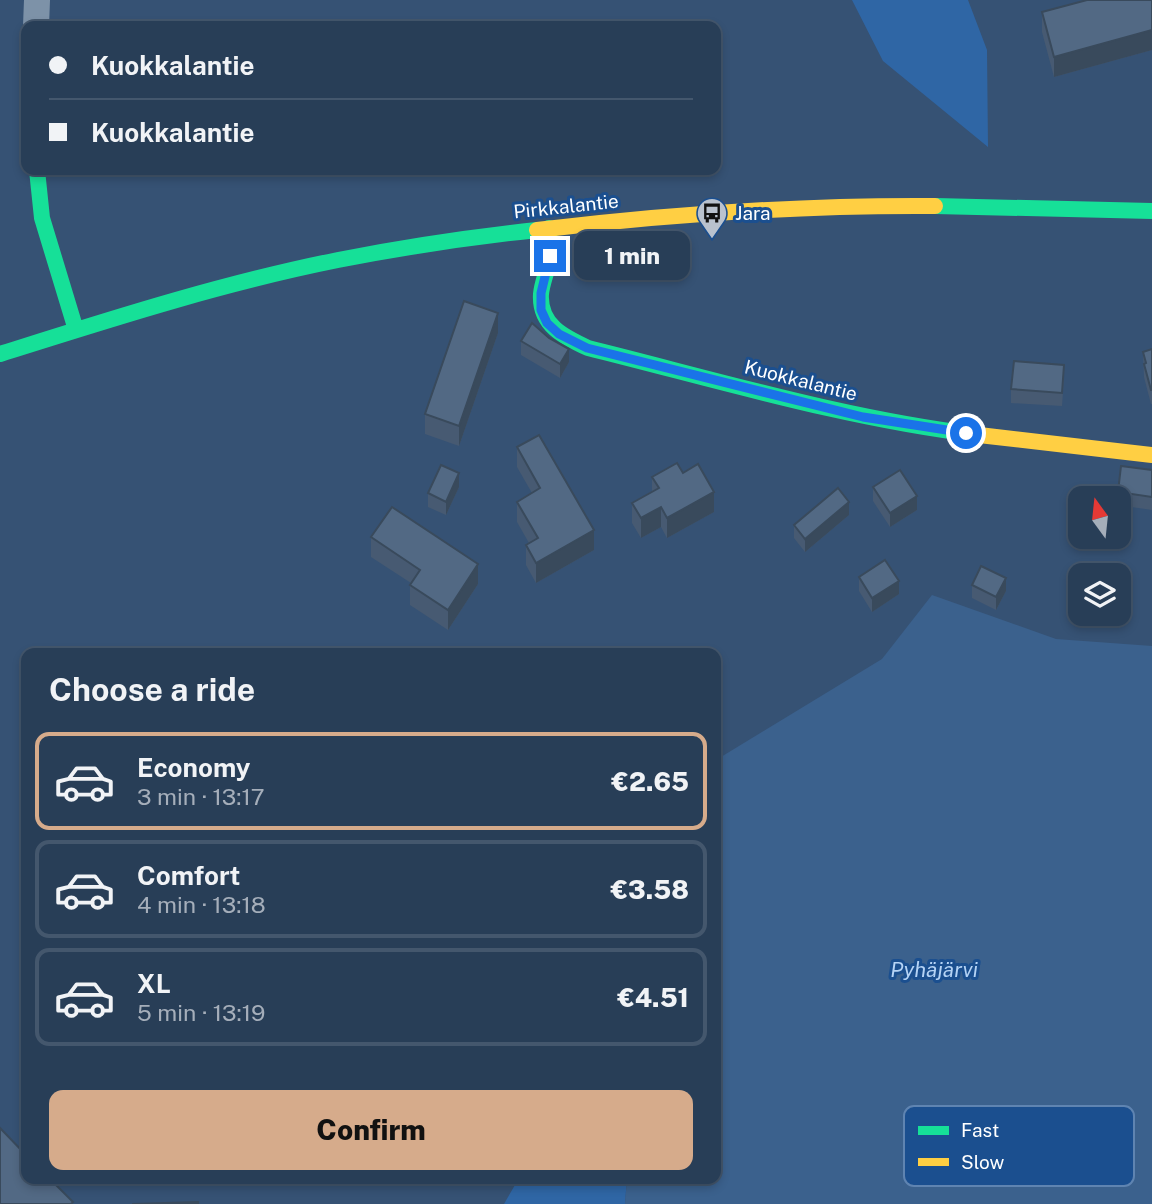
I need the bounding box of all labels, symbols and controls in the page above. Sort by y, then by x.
text: Kuokkalantie [91,50,254,81]
text: Kuokkalantie [91,117,254,148]
street label: Pirkkalantie [512,190,620,222]
bus stop icon: Jara [695,196,729,240]
place label: Jara [735,202,770,224]
callout: 1 min [574,232,690,280]
route end [534,240,566,272]
text: 1 min [604,242,660,269]
street label: Kuokkalantie [742,355,860,405]
route start [950,417,982,449]
north arrow [1068,486,1130,550]
map controls [1068,486,1131,626]
button: layers [1068,563,1131,626]
text: Choose a ride [49,671,255,708]
icon: car [53,750,116,813]
text: Economy [137,752,250,783]
text: €2.65 [611,766,689,797]
text: 3 min · 13:17 [137,783,265,810]
icon: car [53,858,116,921]
text: Comfort [137,860,240,891]
text: €3.58 [611,874,689,905]
text: 4 min · 13:18 [137,891,266,918]
water label: Pyhäjärvi [890,957,978,982]
icon: car [53,966,116,1029]
text: XL [137,968,171,999]
text: €4.51 [617,982,689,1013]
text: 5 min · 13:19 [137,999,265,1026]
button: Confirm [49,1090,693,1170]
legend [904,1106,1134,1186]
text: Fast [961,1119,999,1141]
text: Slow [961,1151,1005,1173]

